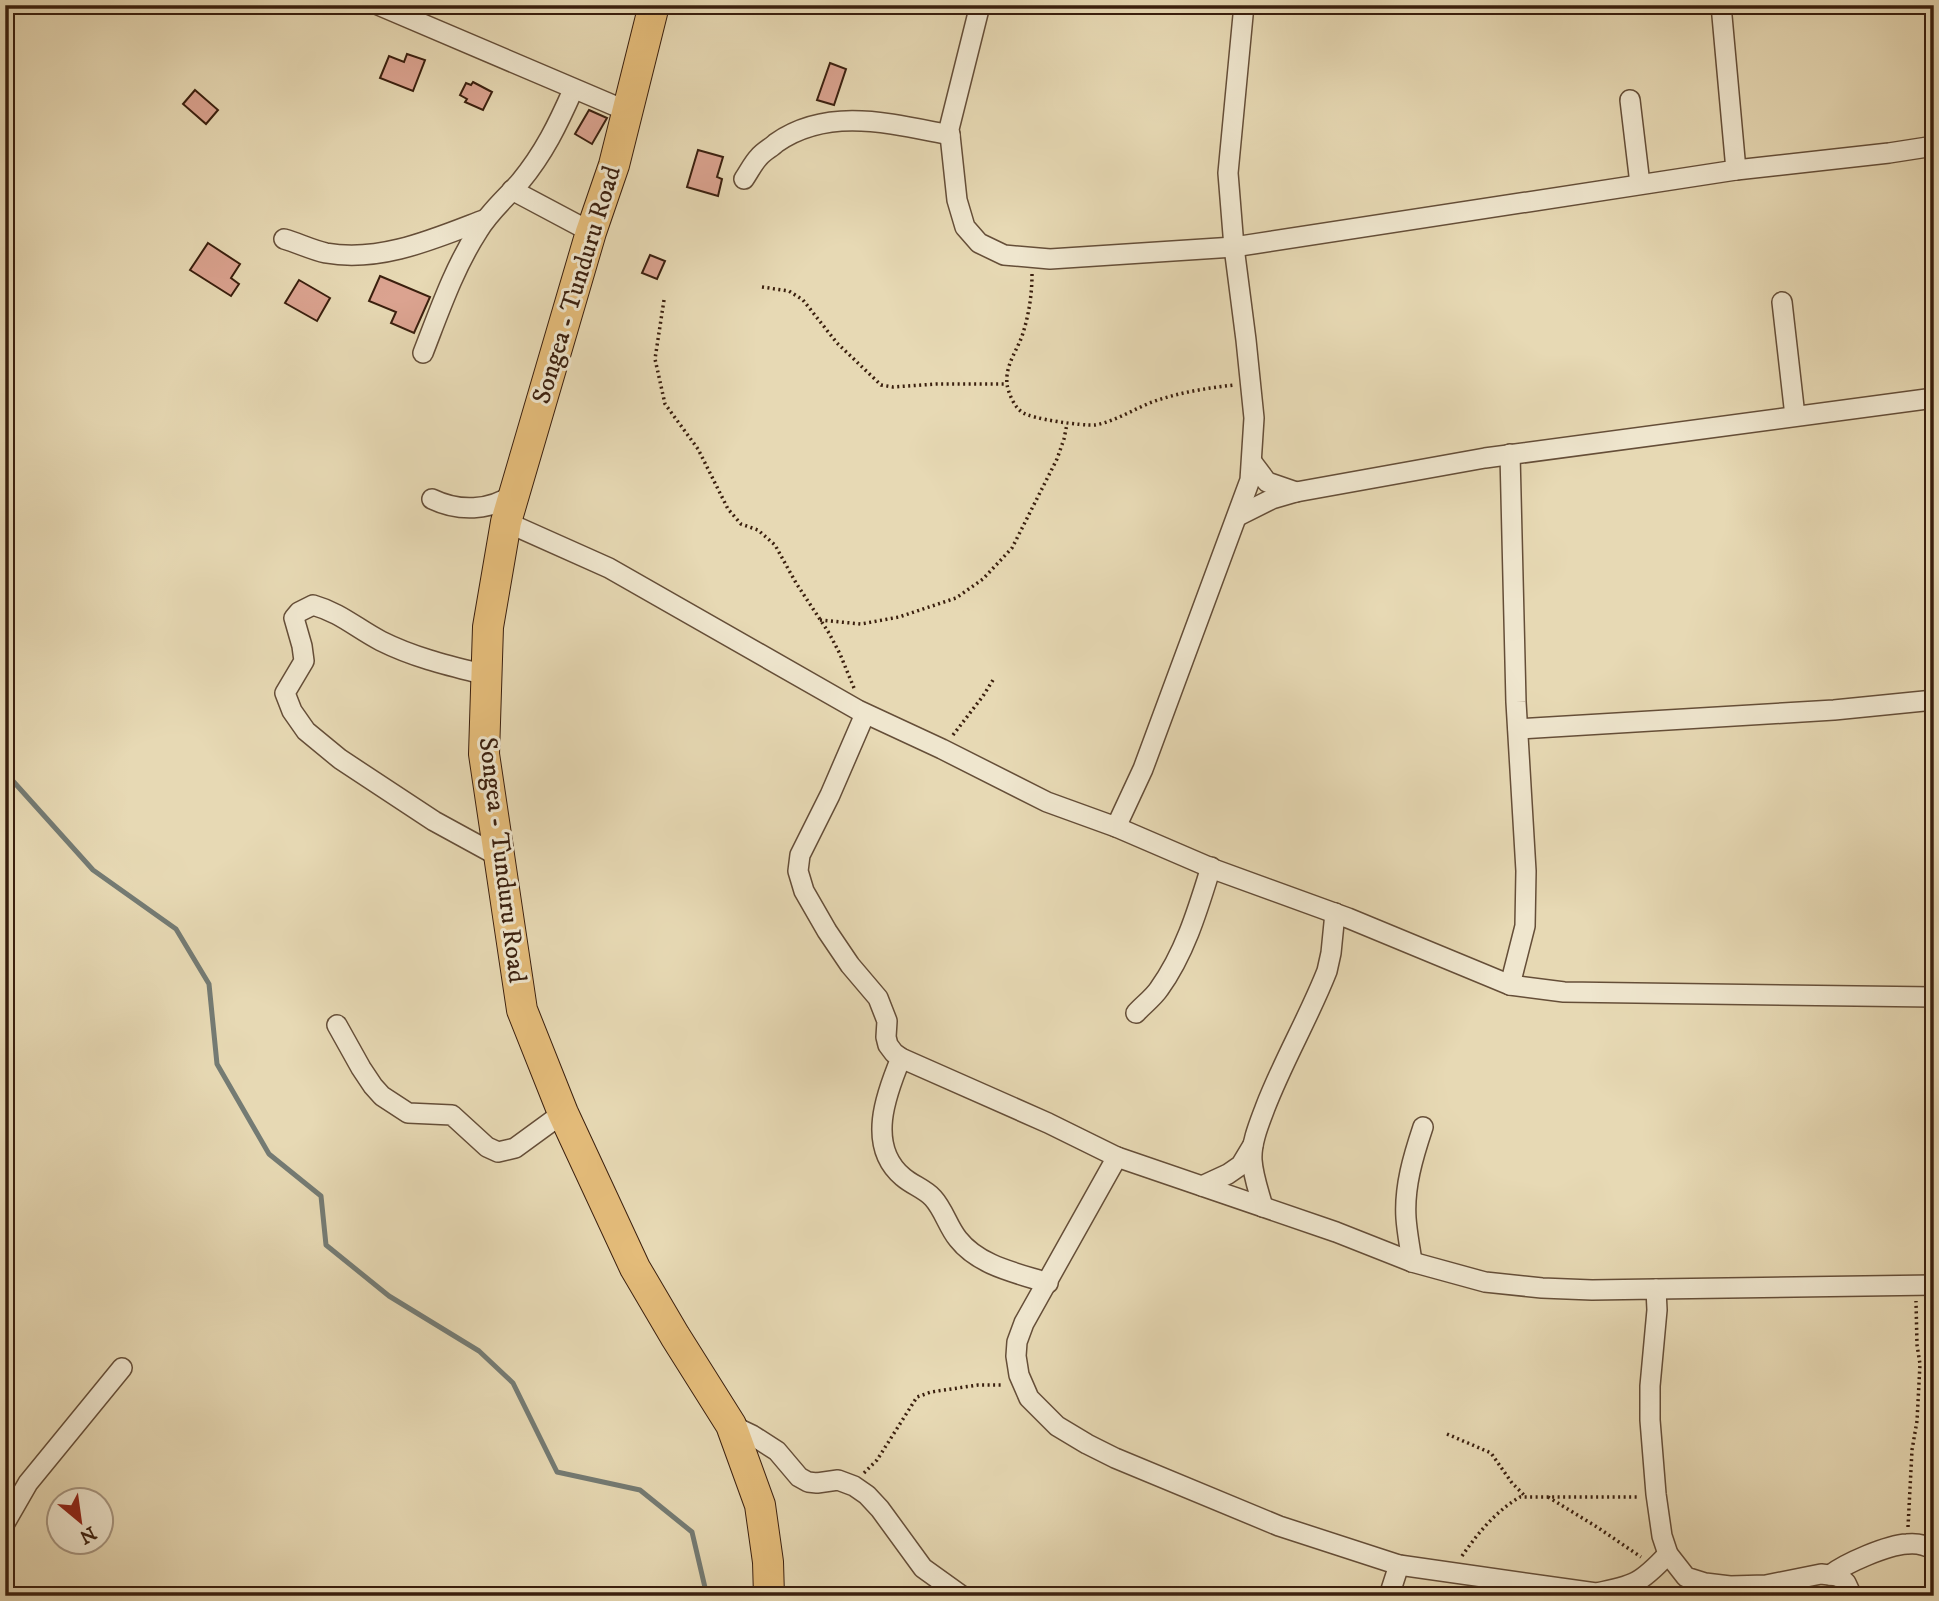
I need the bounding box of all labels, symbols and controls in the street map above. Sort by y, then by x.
street label: Songea - Tunduru Road [525,162,629,408]
street label: Songea - Tunduru Road [471,735,533,985]
north arrow [46,1486,116,1556]
text: N [75,1521,100,1549]

